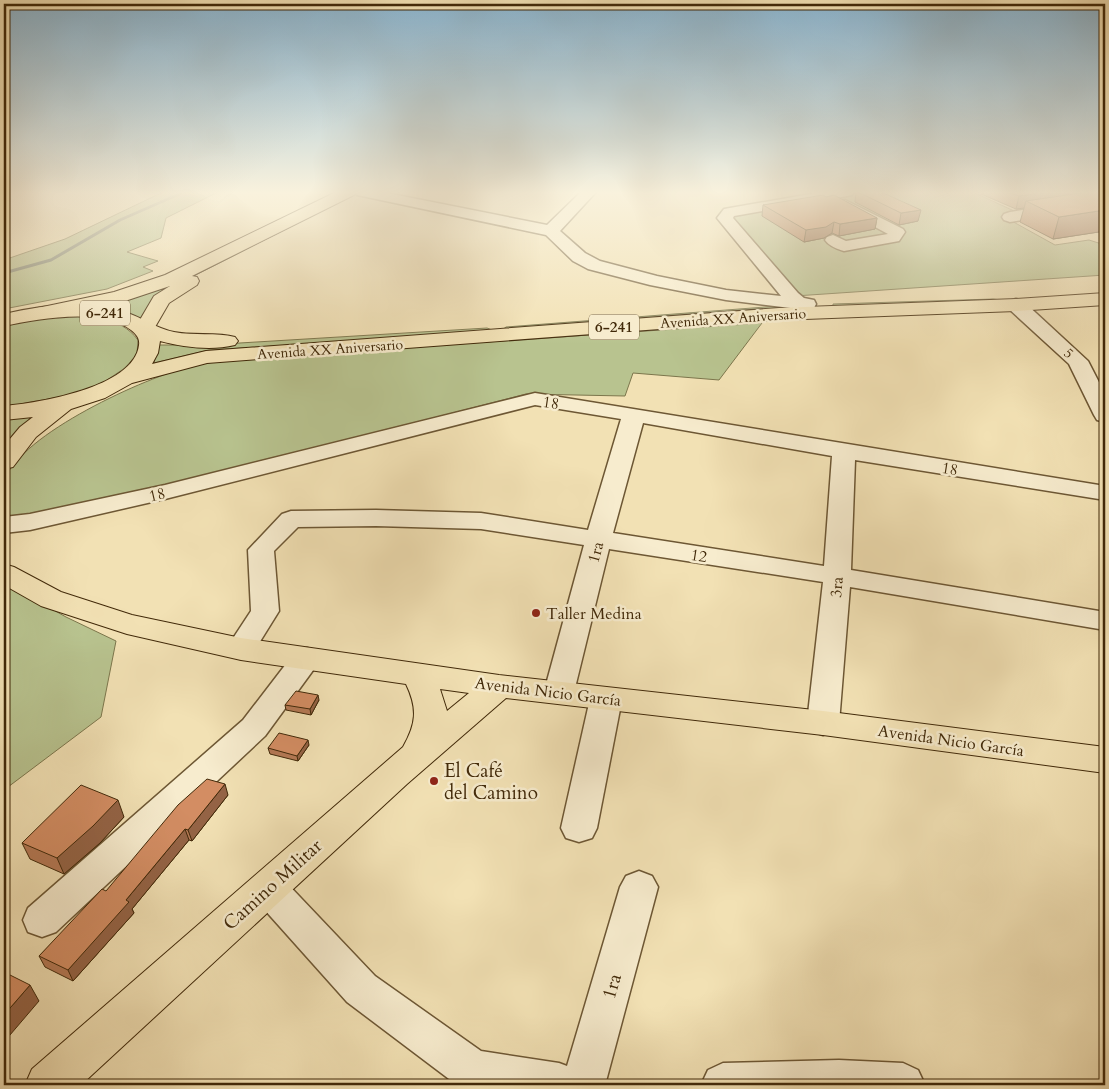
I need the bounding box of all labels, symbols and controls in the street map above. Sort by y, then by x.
road number: 6-241 [80,300,130,326]
street label: Avenida XX Aniversario [660,304,807,333]
road number: 6-241 [589,314,639,340]
street label: Avenida XX Aniversario [257,335,404,364]
street label: 5 [1060,344,1078,363]
street label: 18 [541,391,561,415]
street label: 18 [940,457,960,481]
street label: 18 [147,482,168,508]
street label: 1ra [583,539,609,565]
street label: 12 [689,544,709,568]
street label: 3ra [825,576,849,598]
place label: Taller Medina [546,603,642,625]
marker: Taller Medina [530,607,542,619]
street label: Avenida Nicio García [474,672,622,712]
street label: Avenida Nicio García [877,720,1025,762]
place label: El Café del Camino [444,758,538,806]
marker: El Café del Camino [428,775,440,787]
street label: Camino Militar [218,833,328,936]
street label: 1ra [596,971,628,1002]

